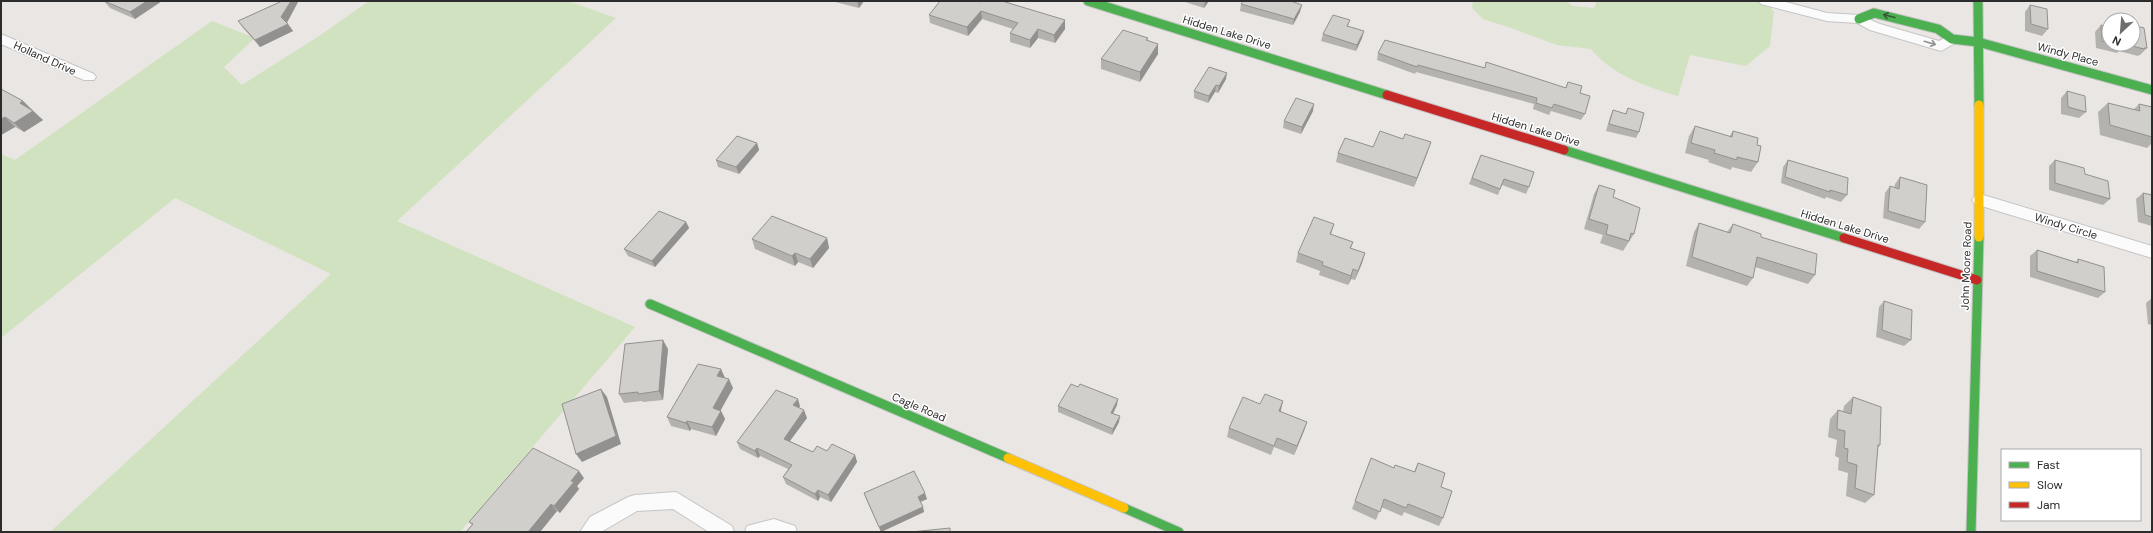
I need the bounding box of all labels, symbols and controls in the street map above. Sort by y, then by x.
street label: Hidden Lake Drive [1181,12,1273,52]
one-way arrow [1883,12,1896,20]
north arrow [2101,12,2141,52]
text: N [2110,33,2123,49]
street label: Holland Drive [12,38,78,78]
street label: Windy Place [2036,39,2100,69]
one-way arrow [1923,40,1936,47]
street label: Hidden Lake Drive [1490,109,1582,149]
street label: Hidden Lake Drive [1799,206,1891,246]
street label: Windy Circle [2033,210,2099,242]
street label: John Moore Road [1957,221,1975,310]
street label: Cagle Road [890,389,948,425]
legend [2001,449,2141,521]
text: Fast [2037,457,2060,473]
text: Slow [2037,477,2063,493]
text: Jam [2037,497,2060,513]

